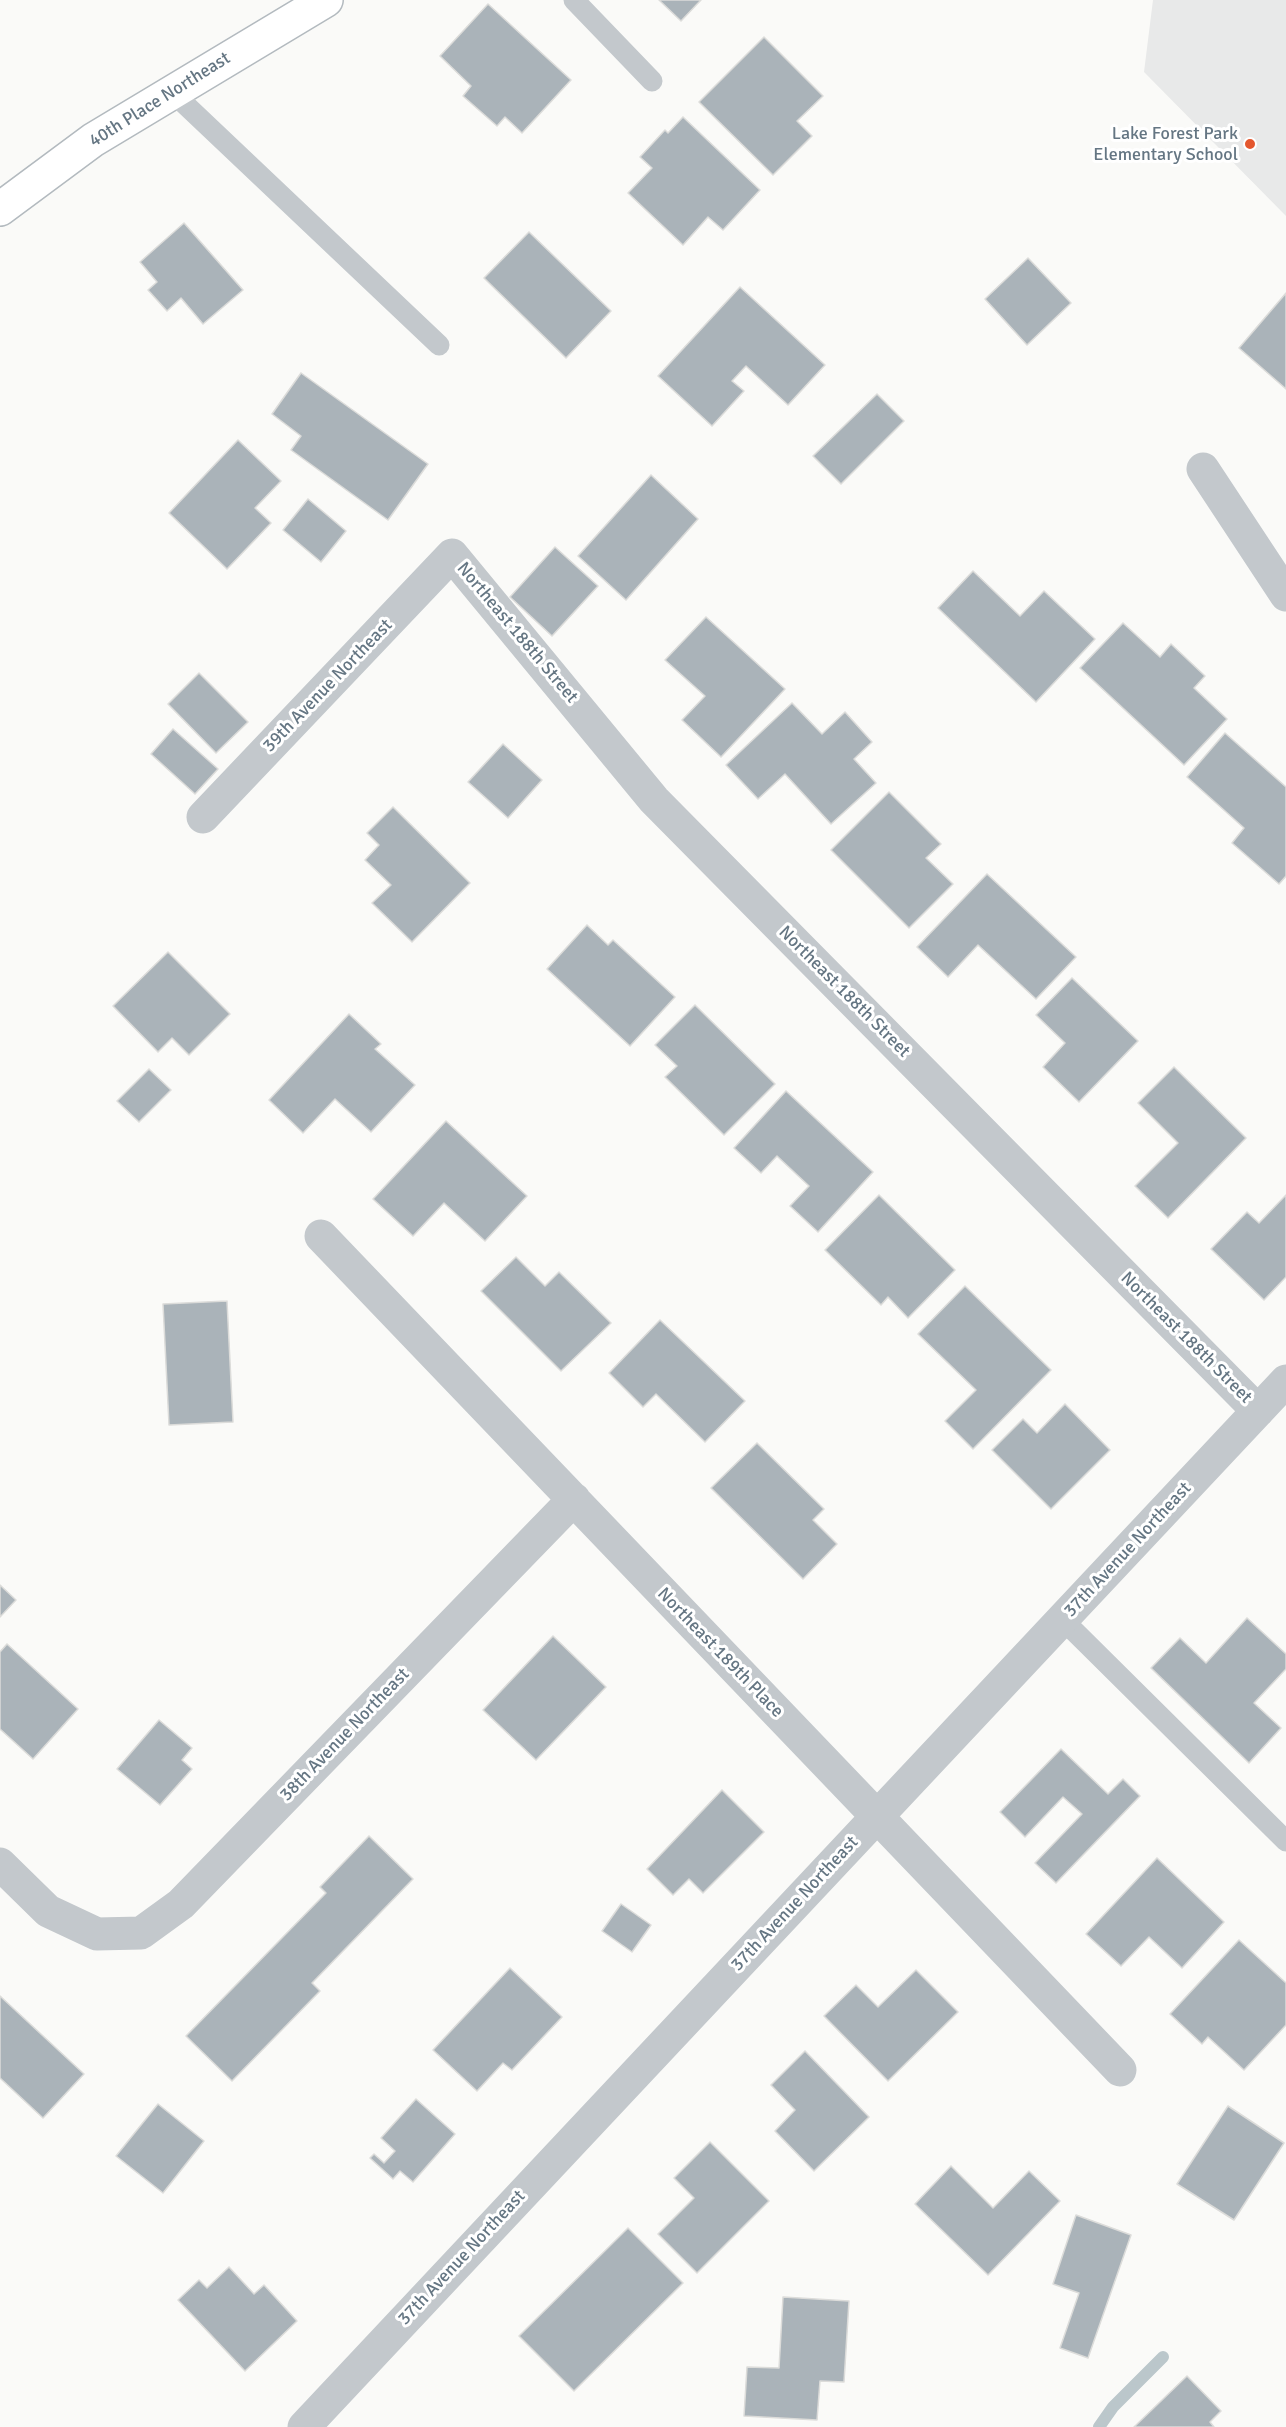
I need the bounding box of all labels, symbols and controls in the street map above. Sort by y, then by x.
street label: 40th Place Northeast [85,48,235,152]
place label: Lake Forest Park Elementary School [1093,123,1238,166]
marker: Lake Forest Park Elementary School [1243,137,1257,151]
street label: Northeast 188th Street [452,558,582,708]
street label: 39th Avenue Northeast [259,615,397,757]
street label: Northeast 188th Street [774,922,914,1062]
street label: Northeast 188th Street [1116,1268,1256,1408]
street label: 37th Avenue Northeast [1060,1478,1196,1622]
street label: Northeast 189th Place [652,1584,788,1722]
street label: 38th Avenue Northeast [276,1664,414,1806]
street label: 37th Avenue Northeast [727,1832,863,1976]
street label: 37th Avenue Northeast [394,2186,530,2330]

